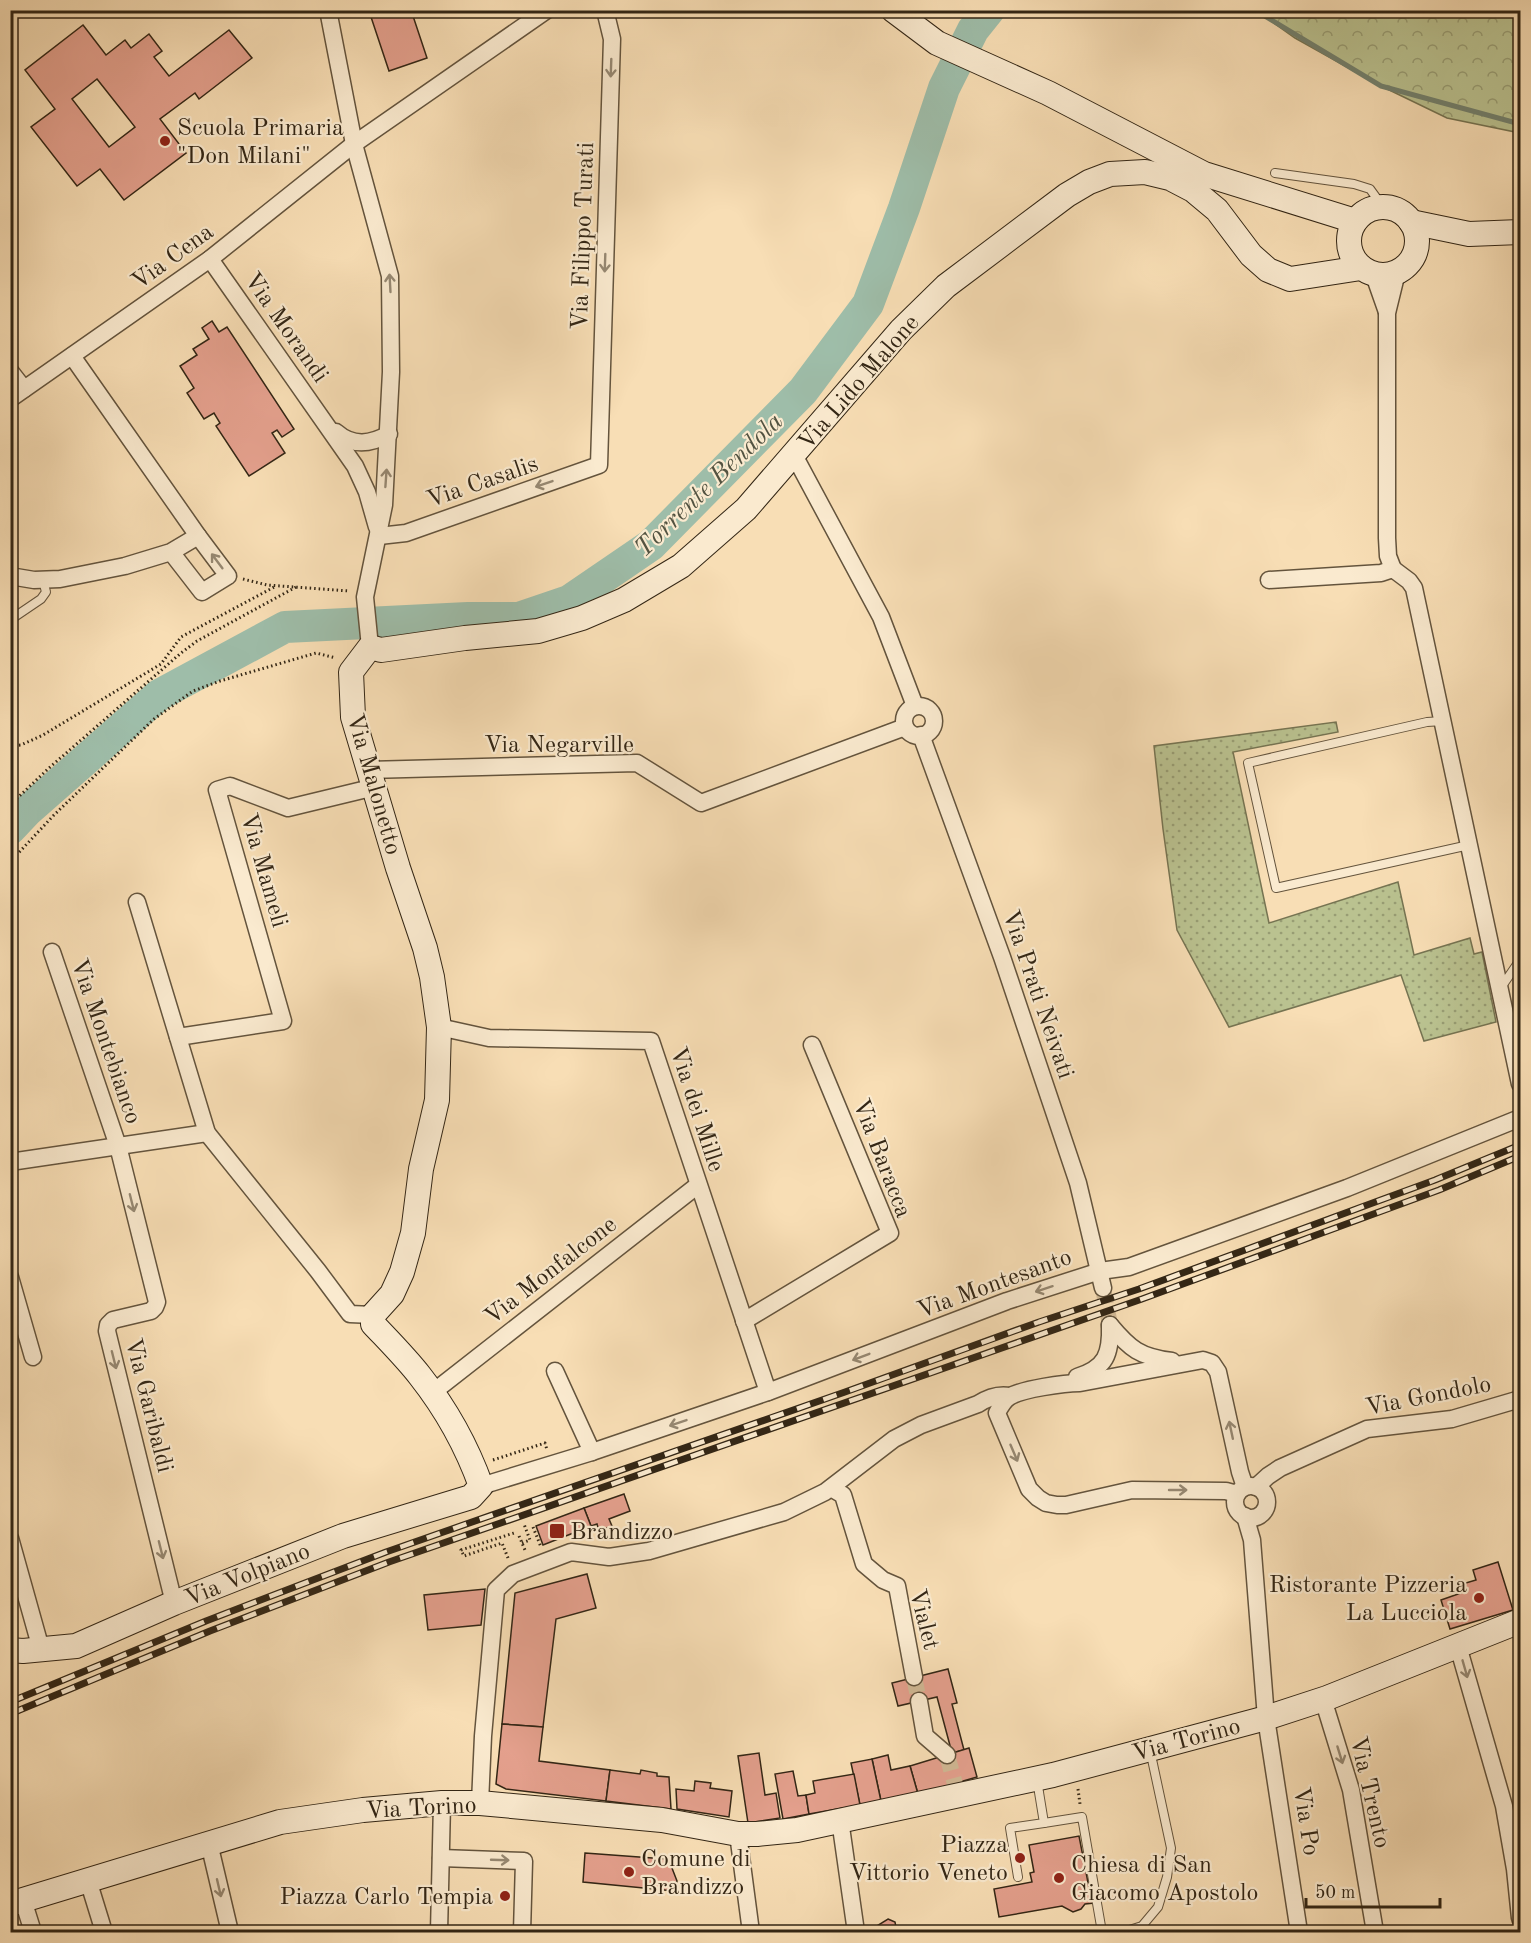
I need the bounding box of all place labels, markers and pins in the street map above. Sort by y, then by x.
place label: Scuola Primaria "Don Milani" [177,117,344,169]
marker: Scuola Primaria "Don Milani" [158,134,172,148]
place label: Brandizzo [570,1521,673,1545]
marker: Brandizzo [548,1522,566,1540]
place label: Ristorante Pizzeria La Lucciola [1269,1574,1467,1626]
marker: Ristorante Pizzeria La Lucciola [1472,1591,1486,1605]
place label: Piazza Vittorio Veneto [849,1834,1008,1886]
place label: Comune di Brandizzo [641,1848,751,1900]
marker: Piazza Vittorio Veneto [1013,1851,1027,1865]
place label: Chiesa di San Giacomo Apostolo [1071,1854,1258,1906]
marker: Comune di Brandizzo [622,1865,636,1879]
marker: Chiesa di San Giacomo Apostolo [1052,1871,1066,1885]
place label: Piazza Carlo Tempia [279,1886,493,1910]
marker: Piazza Carlo Tempia [498,1889,512,1903]

